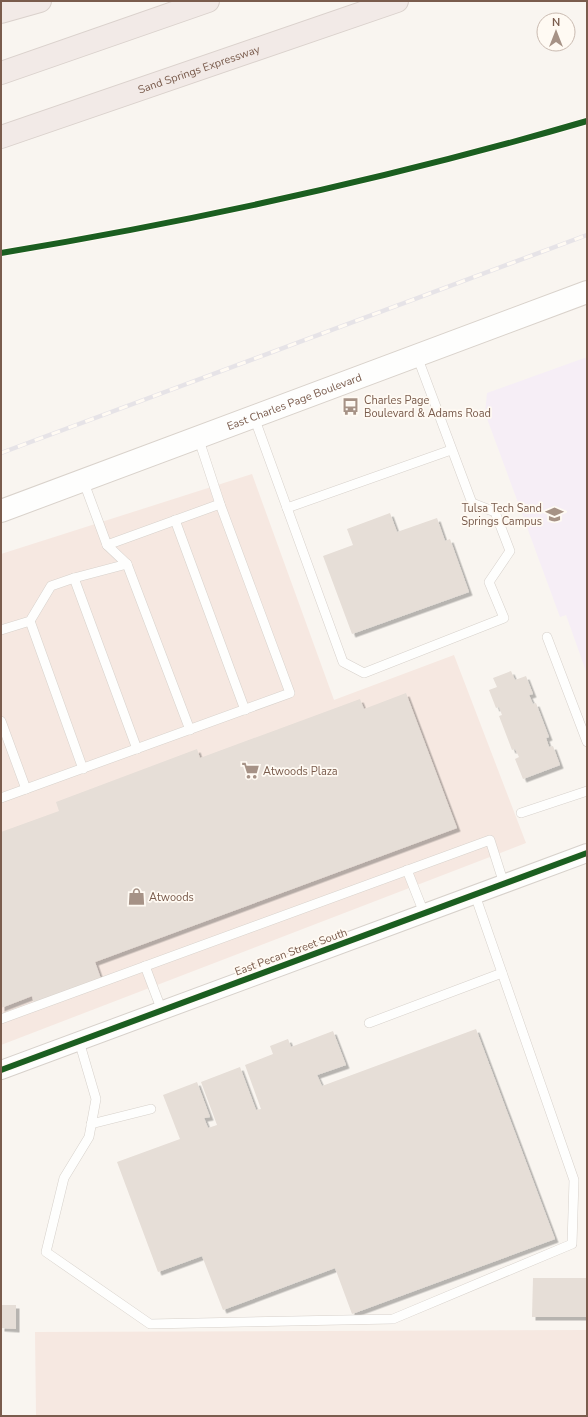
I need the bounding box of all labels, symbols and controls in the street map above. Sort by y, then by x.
north arrow [536,12,576,52]
text: N [552,15,560,30]
street label: Sand Springs Expressway [136,41,262,97]
street label: East Charles Page Boulevard [225,369,364,433]
place label: Charles Page Boulevard & Adams Road [364,393,491,421]
bus stop icon: Charles Page Boulevard & Adams Road [341,396,361,416]
place label: Tulsa Tech Sand Springs Campus [461,501,542,529]
school or university icon: Tulsa Tech Sand Springs Campus [545,504,565,524]
supermarket icon: Atwoods Plaza [240,761,260,781]
place label: Atwoods Plaza [263,764,338,779]
shop icon: Atwoods [126,887,146,907]
place label: Atwoods [149,890,194,905]
street label: East Pecan Street South [233,925,349,979]

